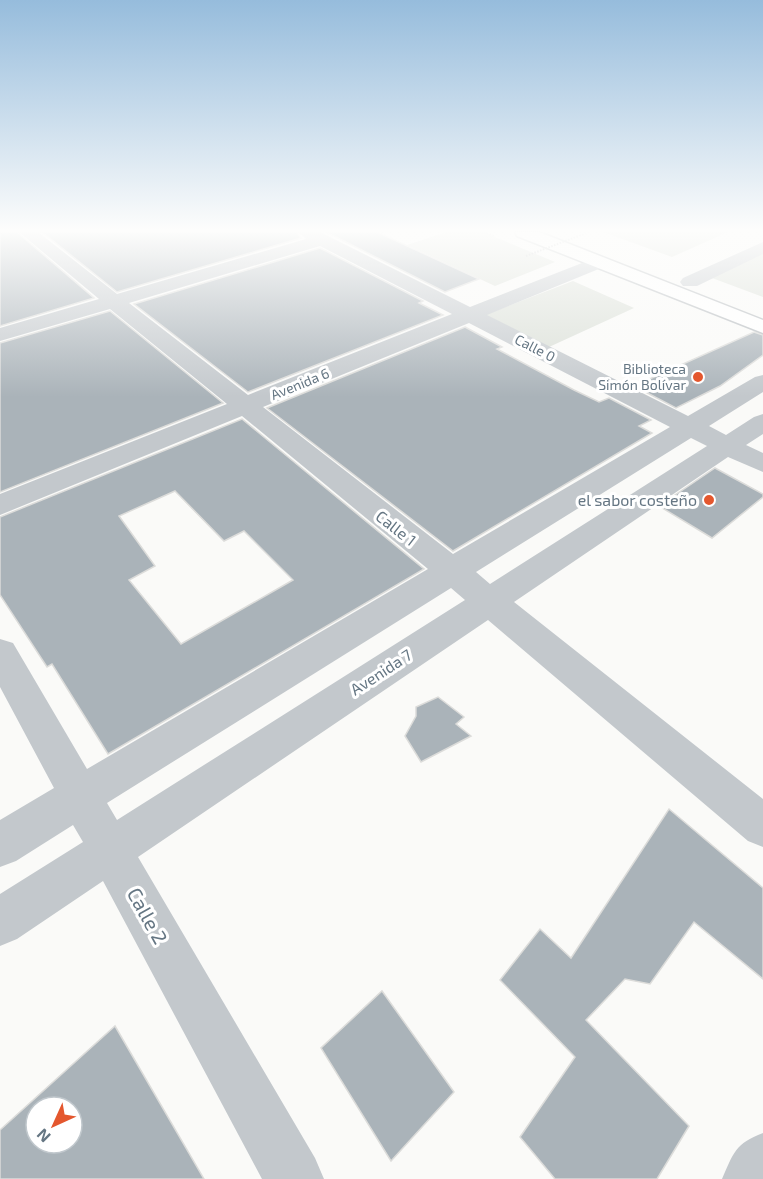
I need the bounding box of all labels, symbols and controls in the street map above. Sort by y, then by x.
street label: Calle 0 [512,330,558,365]
place label: Biblioteca Simón Bolívar [598,360,686,393]
street label: Avenida 6 [268,364,332,403]
marker: Biblioteca Simón Bolívar [691,370,705,384]
place label: el sabor costeño [578,490,697,509]
marker: el sabor costeño [702,493,716,507]
street label: Calle 1 [372,506,420,549]
street label: Avenida 7 [346,645,415,698]
street label: Calle 2 [123,883,173,948]
north arrow [24,1095,84,1155]
text: N [32,1125,54,1147]

